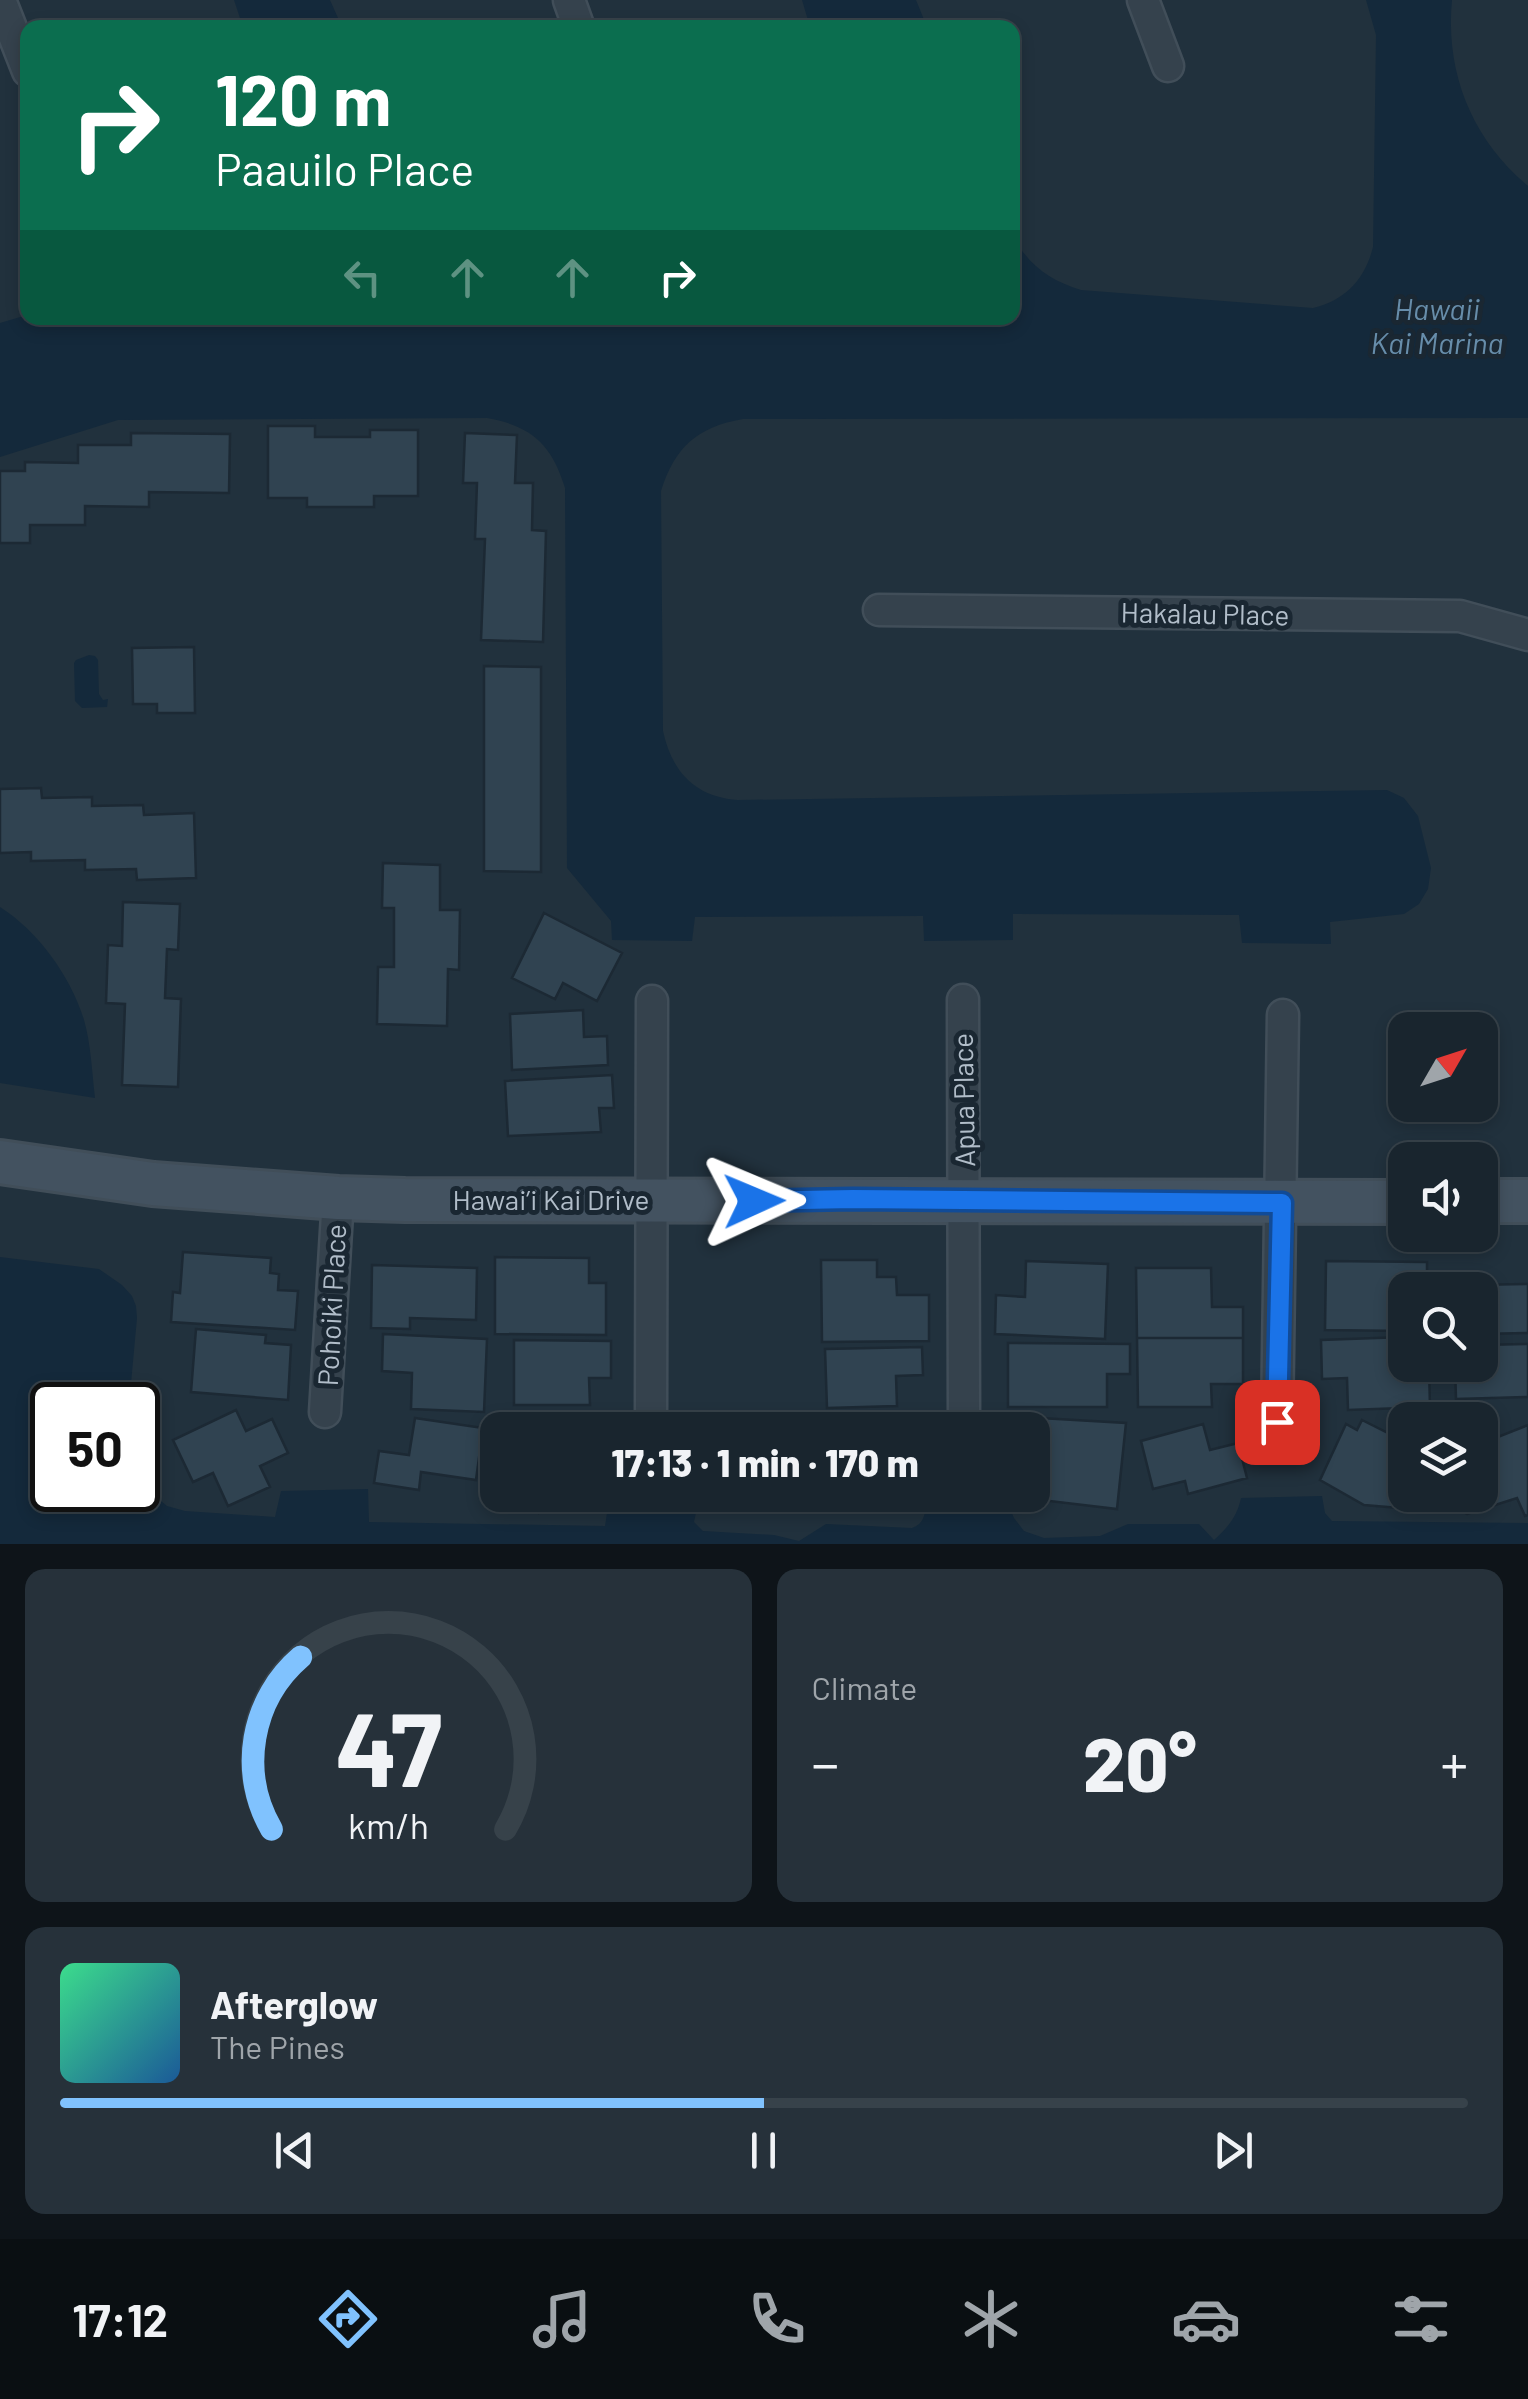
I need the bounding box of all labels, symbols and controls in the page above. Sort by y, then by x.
text: 120 m [215,56,391,140]
icon: right [50,60,180,190]
text: Paauilo Place [215,141,474,195]
icon: left [335,250,390,305]
icon: ahead [440,250,495,305]
icon: ahead [545,250,600,305]
icon: right [650,250,705,305]
water label: Hawaii Kai Marina [1371,290,1503,360]
street label: Hakalau Place [1120,595,1290,631]
north arrow [1388,1012,1498,1122]
map controls [1388,1012,1498,1512]
street label: Apua Place [945,1033,981,1167]
button: sound [1388,1142,1498,1252]
position arrow [702,1149,806,1253]
street label: Hawai’i Kai Drive [453,1182,649,1216]
street label: Pohoiki Place [310,1223,352,1387]
button: search [1388,1272,1498,1382]
pin [1235,1380,1320,1465]
speed limit sign: 50 [30,1382,160,1512]
icon: arrive [1250,1395,1305,1450]
button: layers [1388,1402,1498,1512]
text: 17:13 · 1 min · 170 m [611,1439,919,1485]
text: Climate [812,1668,917,1706]
text: 47 [335,1683,442,1808]
text: 20° [1083,1717,1196,1807]
text: − [812,1729,839,1795]
text: + [1440,1729,1468,1795]
text: km/h [348,1803,429,1846]
text: Afterglow [210,1981,378,2027]
text: The Pines [210,2027,345,2065]
icon: previous [267,2123,322,2178]
icon: pause [736,2123,791,2178]
icon: next [1206,2123,1261,2178]
icon: directions [313,2284,383,2354]
icon: music [527,2284,597,2354]
icon: phone [742,2284,812,2354]
icon: climate [956,2284,1026,2354]
icon: car [1171,2284,1241,2354]
icon: filters [1386,2284,1456,2354]
text: 17:12 [72,2292,168,2346]

